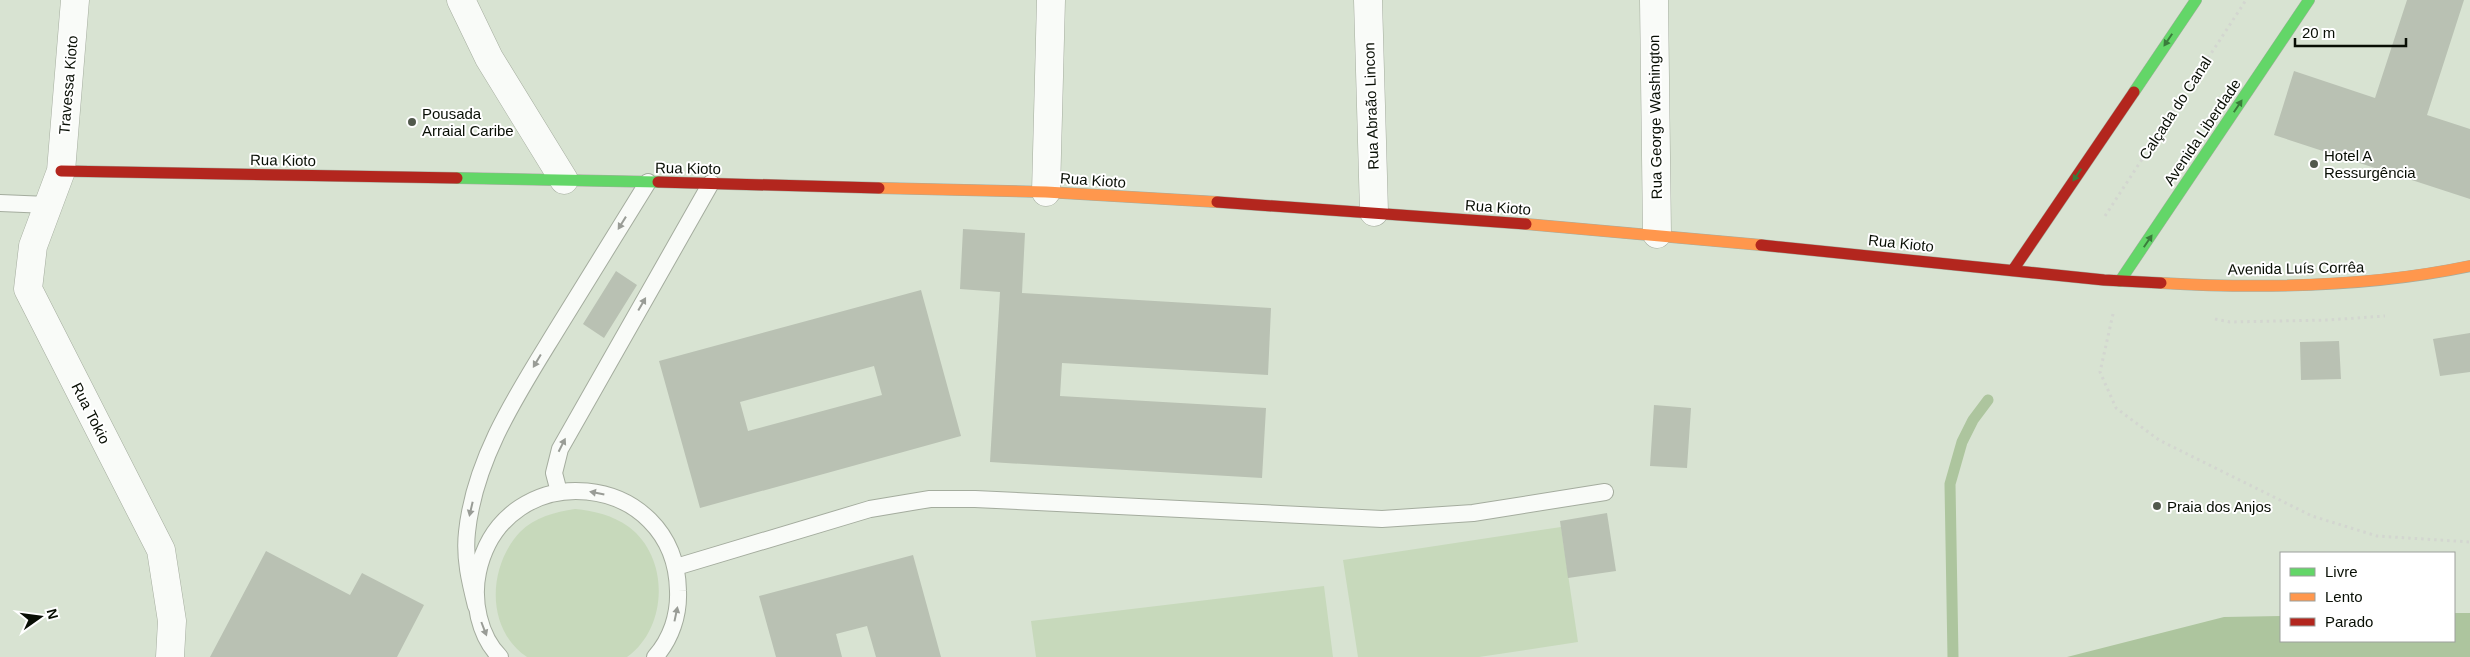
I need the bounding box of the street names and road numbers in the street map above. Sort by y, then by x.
street label: Travessa Kioto [55,35,81,135]
street label: Rua George Washington [1645,35,1665,199]
street label: Rua Abraão Lincon [1360,42,1382,170]
street label: Calçada do Canal [2135,53,2215,163]
street label: Avenida Liberdade [2160,76,2244,188]
street label: Rua Kioto [250,151,316,169]
street label: Rua Kioto [655,159,721,177]
street label: Rua Kioto [1060,169,1126,191]
street label: Rua Kioto [1465,196,1531,218]
street label: Rua Kioto [1867,231,1935,255]
street label: Avenida Luís Corrêa [2228,258,2365,278]
street label: Rua Tokio [68,380,114,446]

